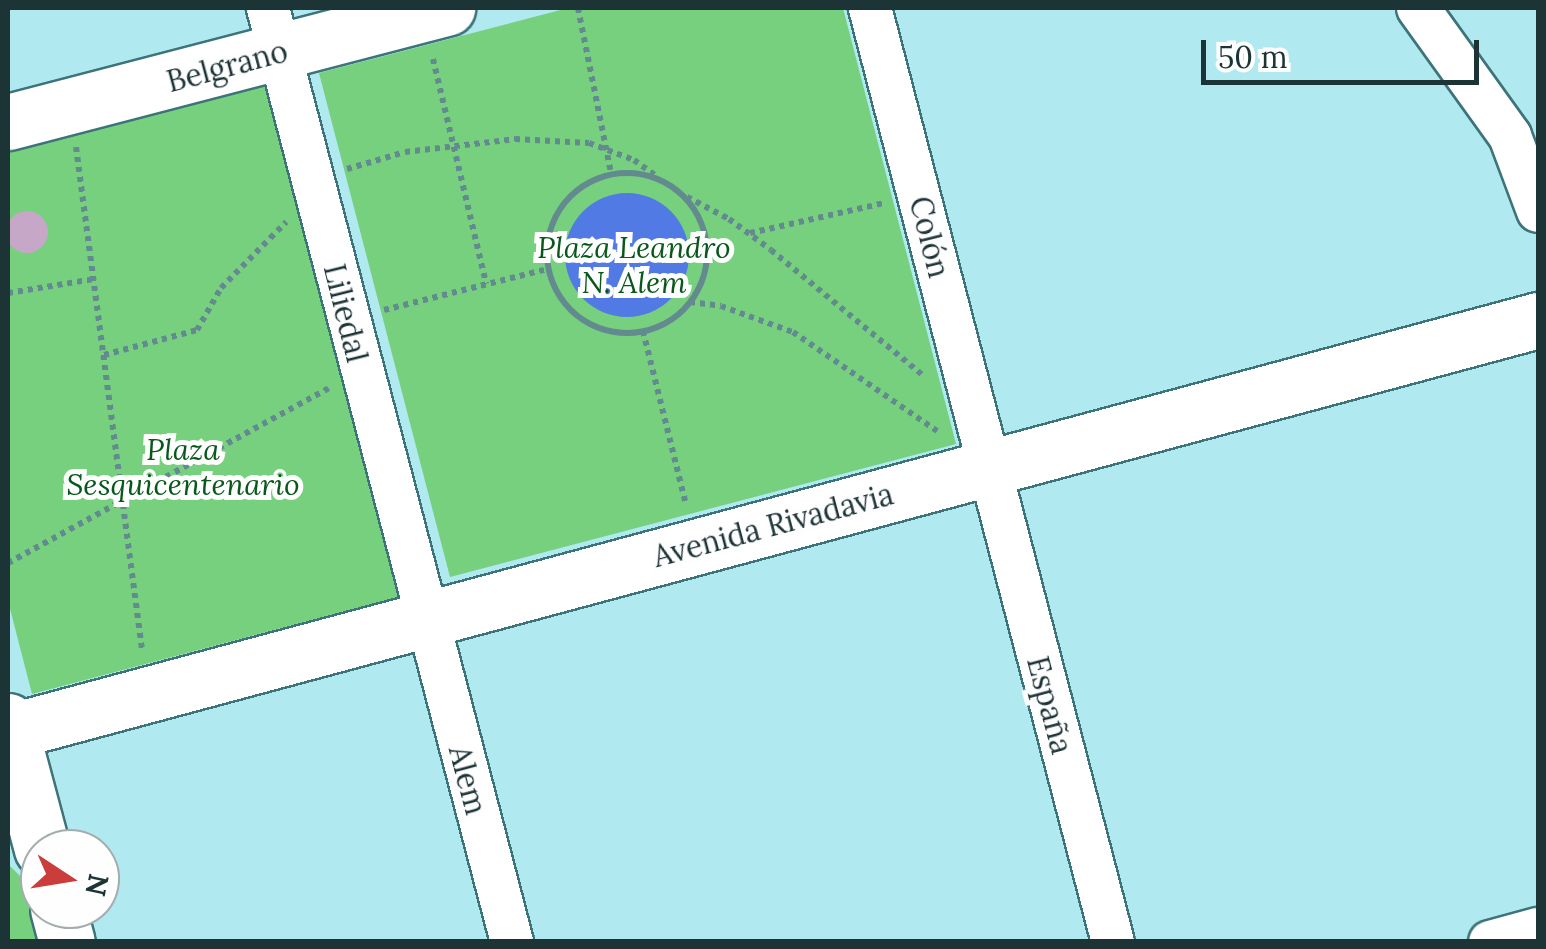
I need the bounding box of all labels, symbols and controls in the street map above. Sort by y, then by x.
scale bar [1206,20,1484,82]
street label: Belgrano [163,33,291,99]
text: 50 m [1218,38,1288,76]
street label: Colón [903,193,957,281]
park label: Plaza Leandro N. Alem [537,229,731,300]
street label: Liliedal [316,260,376,366]
park label: Plaza Sesquicentenario [66,431,300,502]
street label: Avenida Rivadavia [649,476,897,574]
street label: España [1020,652,1080,758]
street label: Alem [442,742,494,818]
north arrow [20,829,120,929]
text: N [78,870,117,899]

